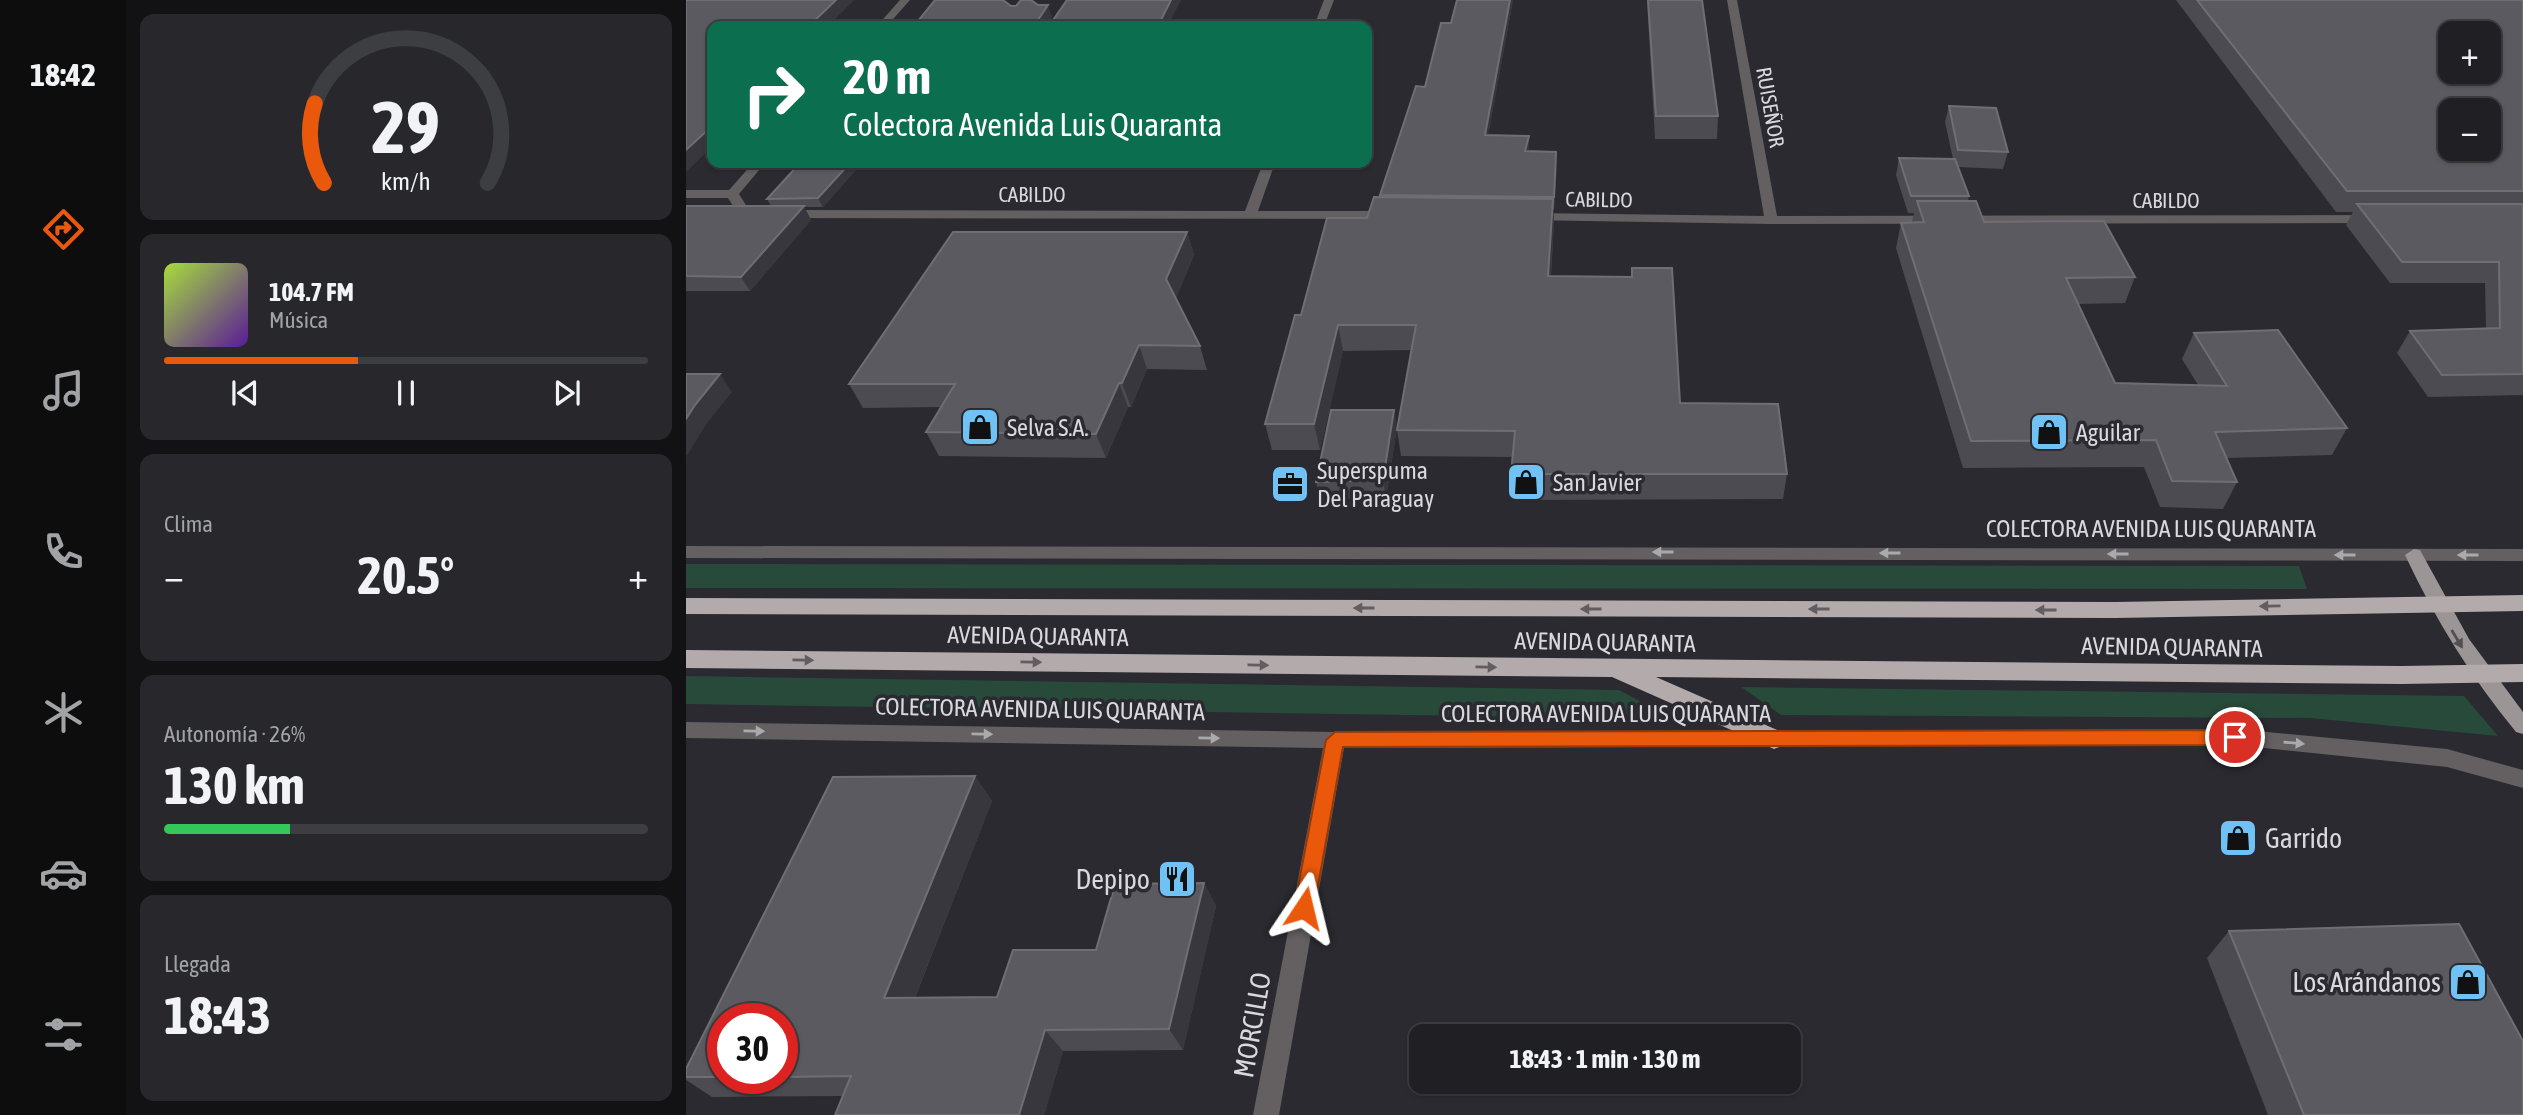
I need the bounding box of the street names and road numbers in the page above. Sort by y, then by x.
street label: RUISEÑOR [1752,65,1790,150]
street label: CABILDO [998,182,1066,206]
street label: CABILDO [1565,186,1633,212]
street label: CABILDO [2132,188,2200,212]
street label: COLECTORA AVENIDA LUIS QUARANTA [1986,515,2316,542]
street label: AVENIDA QUARANTA [947,621,1129,651]
street label: AVENIDA QUARANTA [1514,627,1696,657]
street label: AVENIDA QUARANTA [2081,632,2263,662]
street label: COLECTORA AVENIDA LUIS QUARANTA [875,693,1205,725]
street label: COLECTORA AVENIDA LUIS QUARANTA [1441,700,1771,727]
street label: MORCILLO [1227,970,1277,1080]

